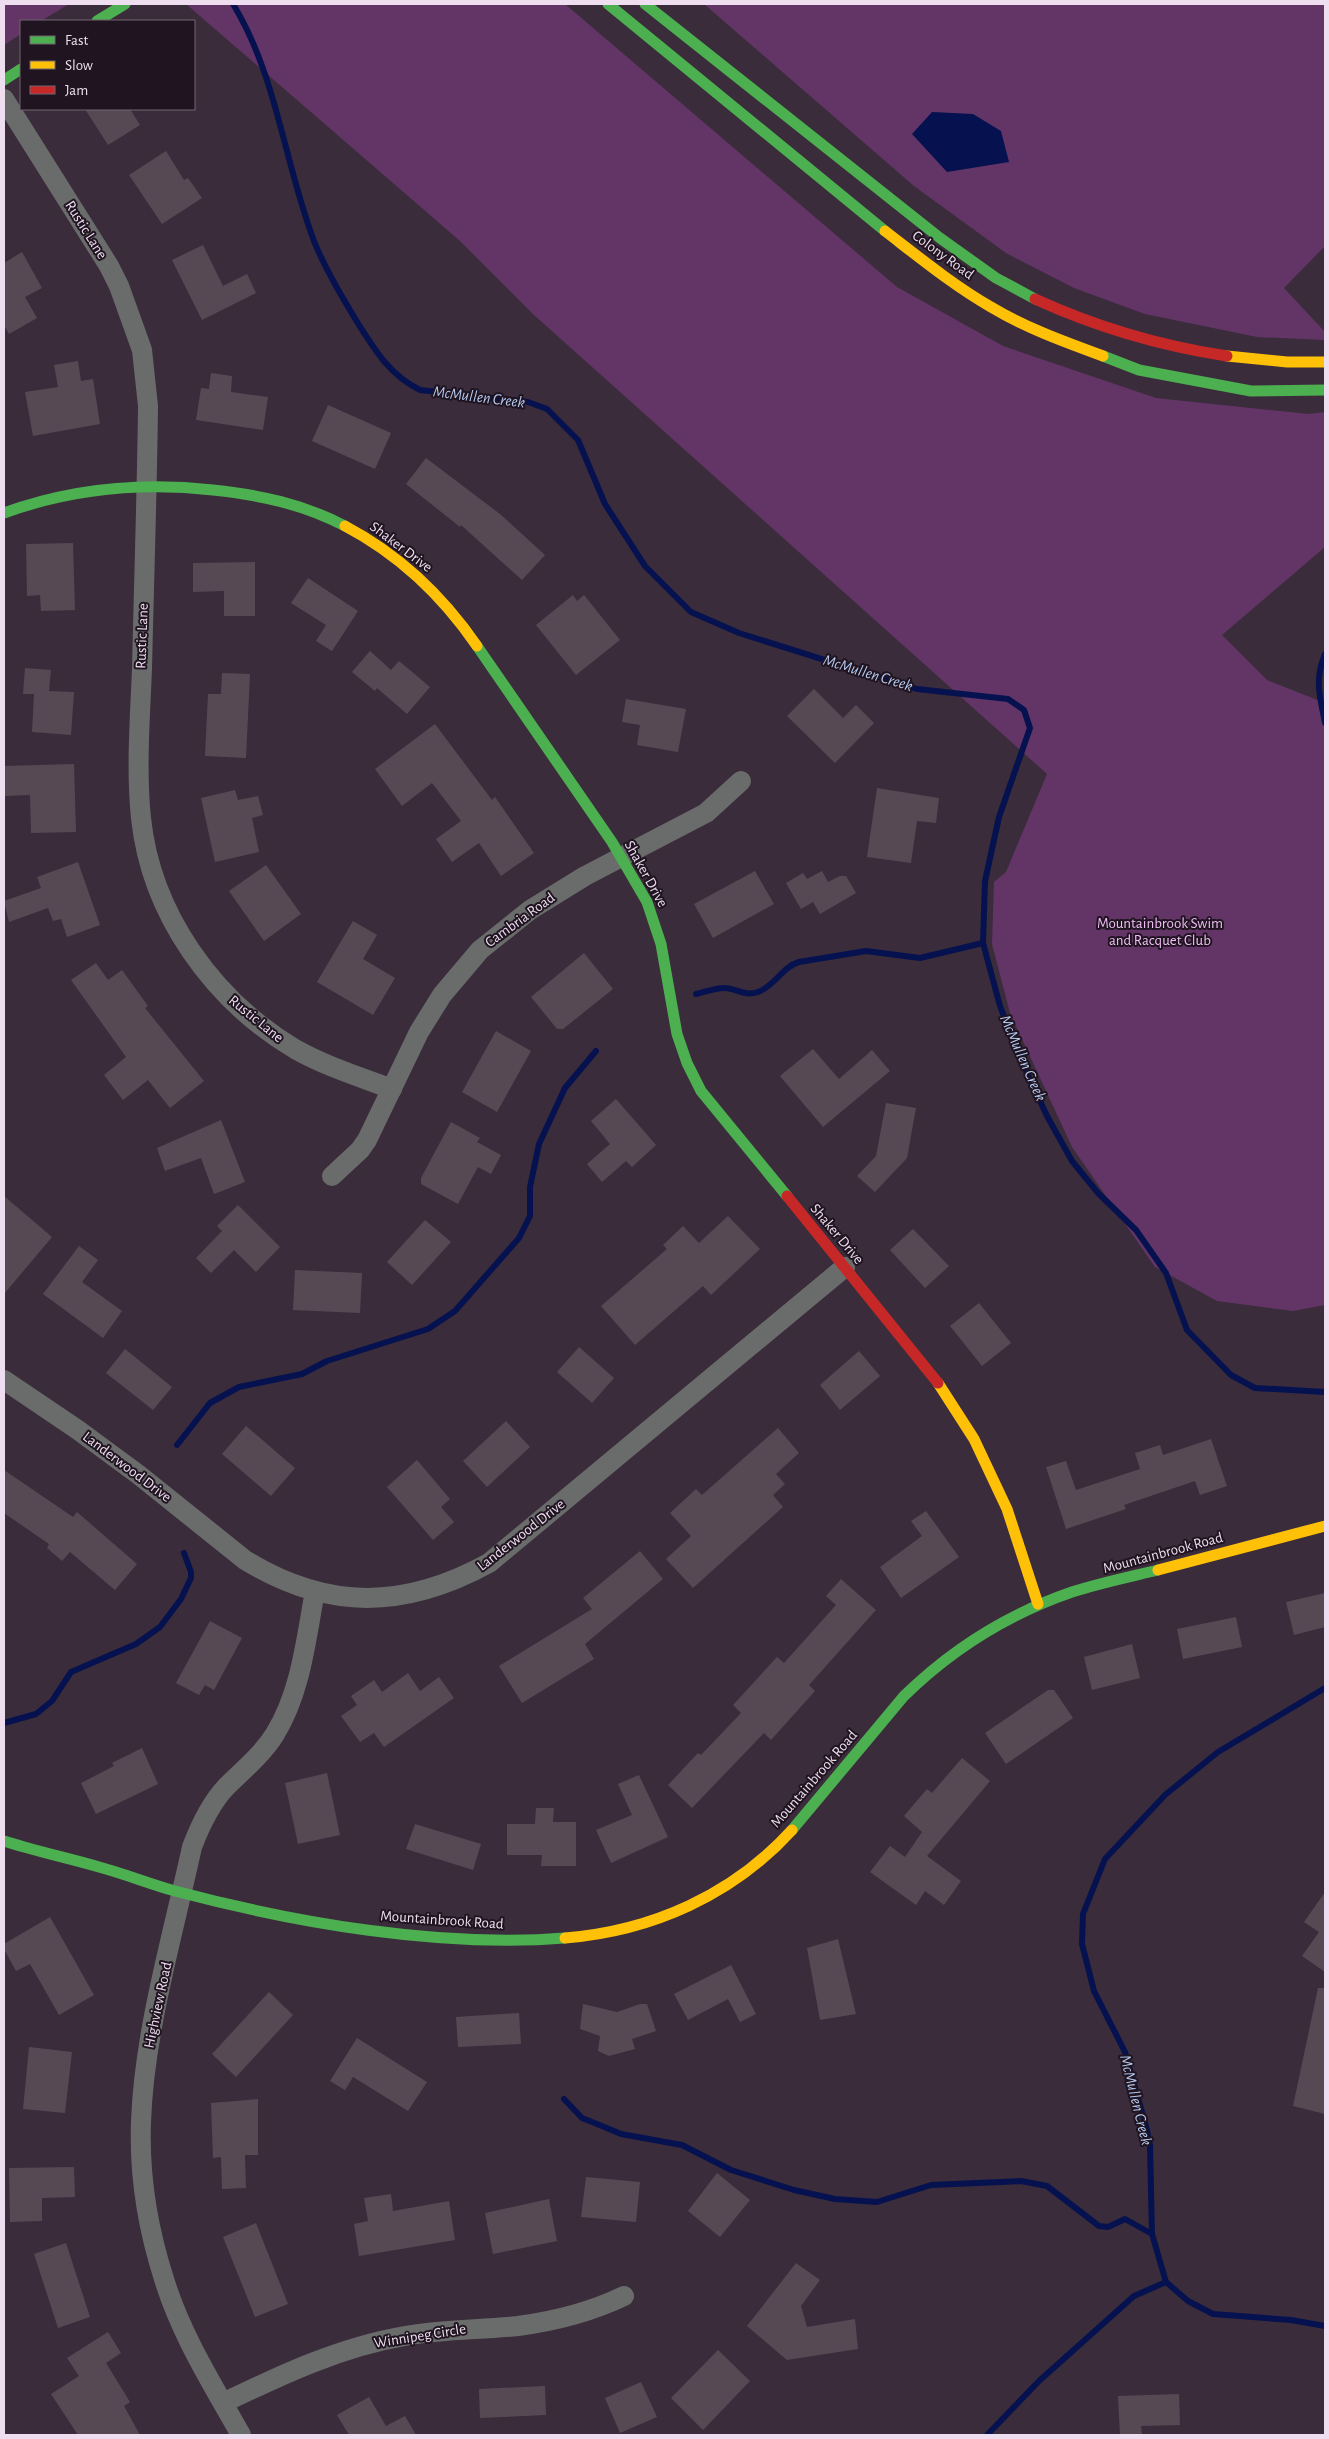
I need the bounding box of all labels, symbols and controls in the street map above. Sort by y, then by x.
legend [20,20,195,110]
text: Fast [65,33,89,48]
text: Slow [65,58,93,73]
text: Jam [65,83,88,98]
street label: Rustic Lane [62,198,110,262]
street label: Colony Road [909,228,977,282]
water label: McMullen Creek [432,383,526,411]
street label: Shaker Drive [367,519,435,575]
street label: Rustic Lane [133,603,151,669]
water label: McMullen Creek [821,652,915,694]
street label: Shaker Drive [622,838,670,910]
street label: Cambria Road [482,890,558,950]
park label: Mountainbrook Swim and Racquet Club [1097,916,1223,948]
street label: Rustic Lane [226,993,286,1046]
water label: McMullen Creek [997,1013,1049,1103]
street label: Shaker Drive [808,1201,866,1267]
street label: Landerwood Drive [80,1429,174,1505]
street label: Landerwood Drive [474,1496,568,1574]
street label: Mountainbrook Road [1101,1530,1225,1576]
street label: Mountainbrook Road [768,1727,860,1831]
street label: Mountainbrook Road [380,1908,504,1932]
street label: Highview Road [142,1960,175,2050]
water label: McMullen Creek [1117,2053,1155,2147]
street label: Winnipeg Circle [373,2321,467,2351]

